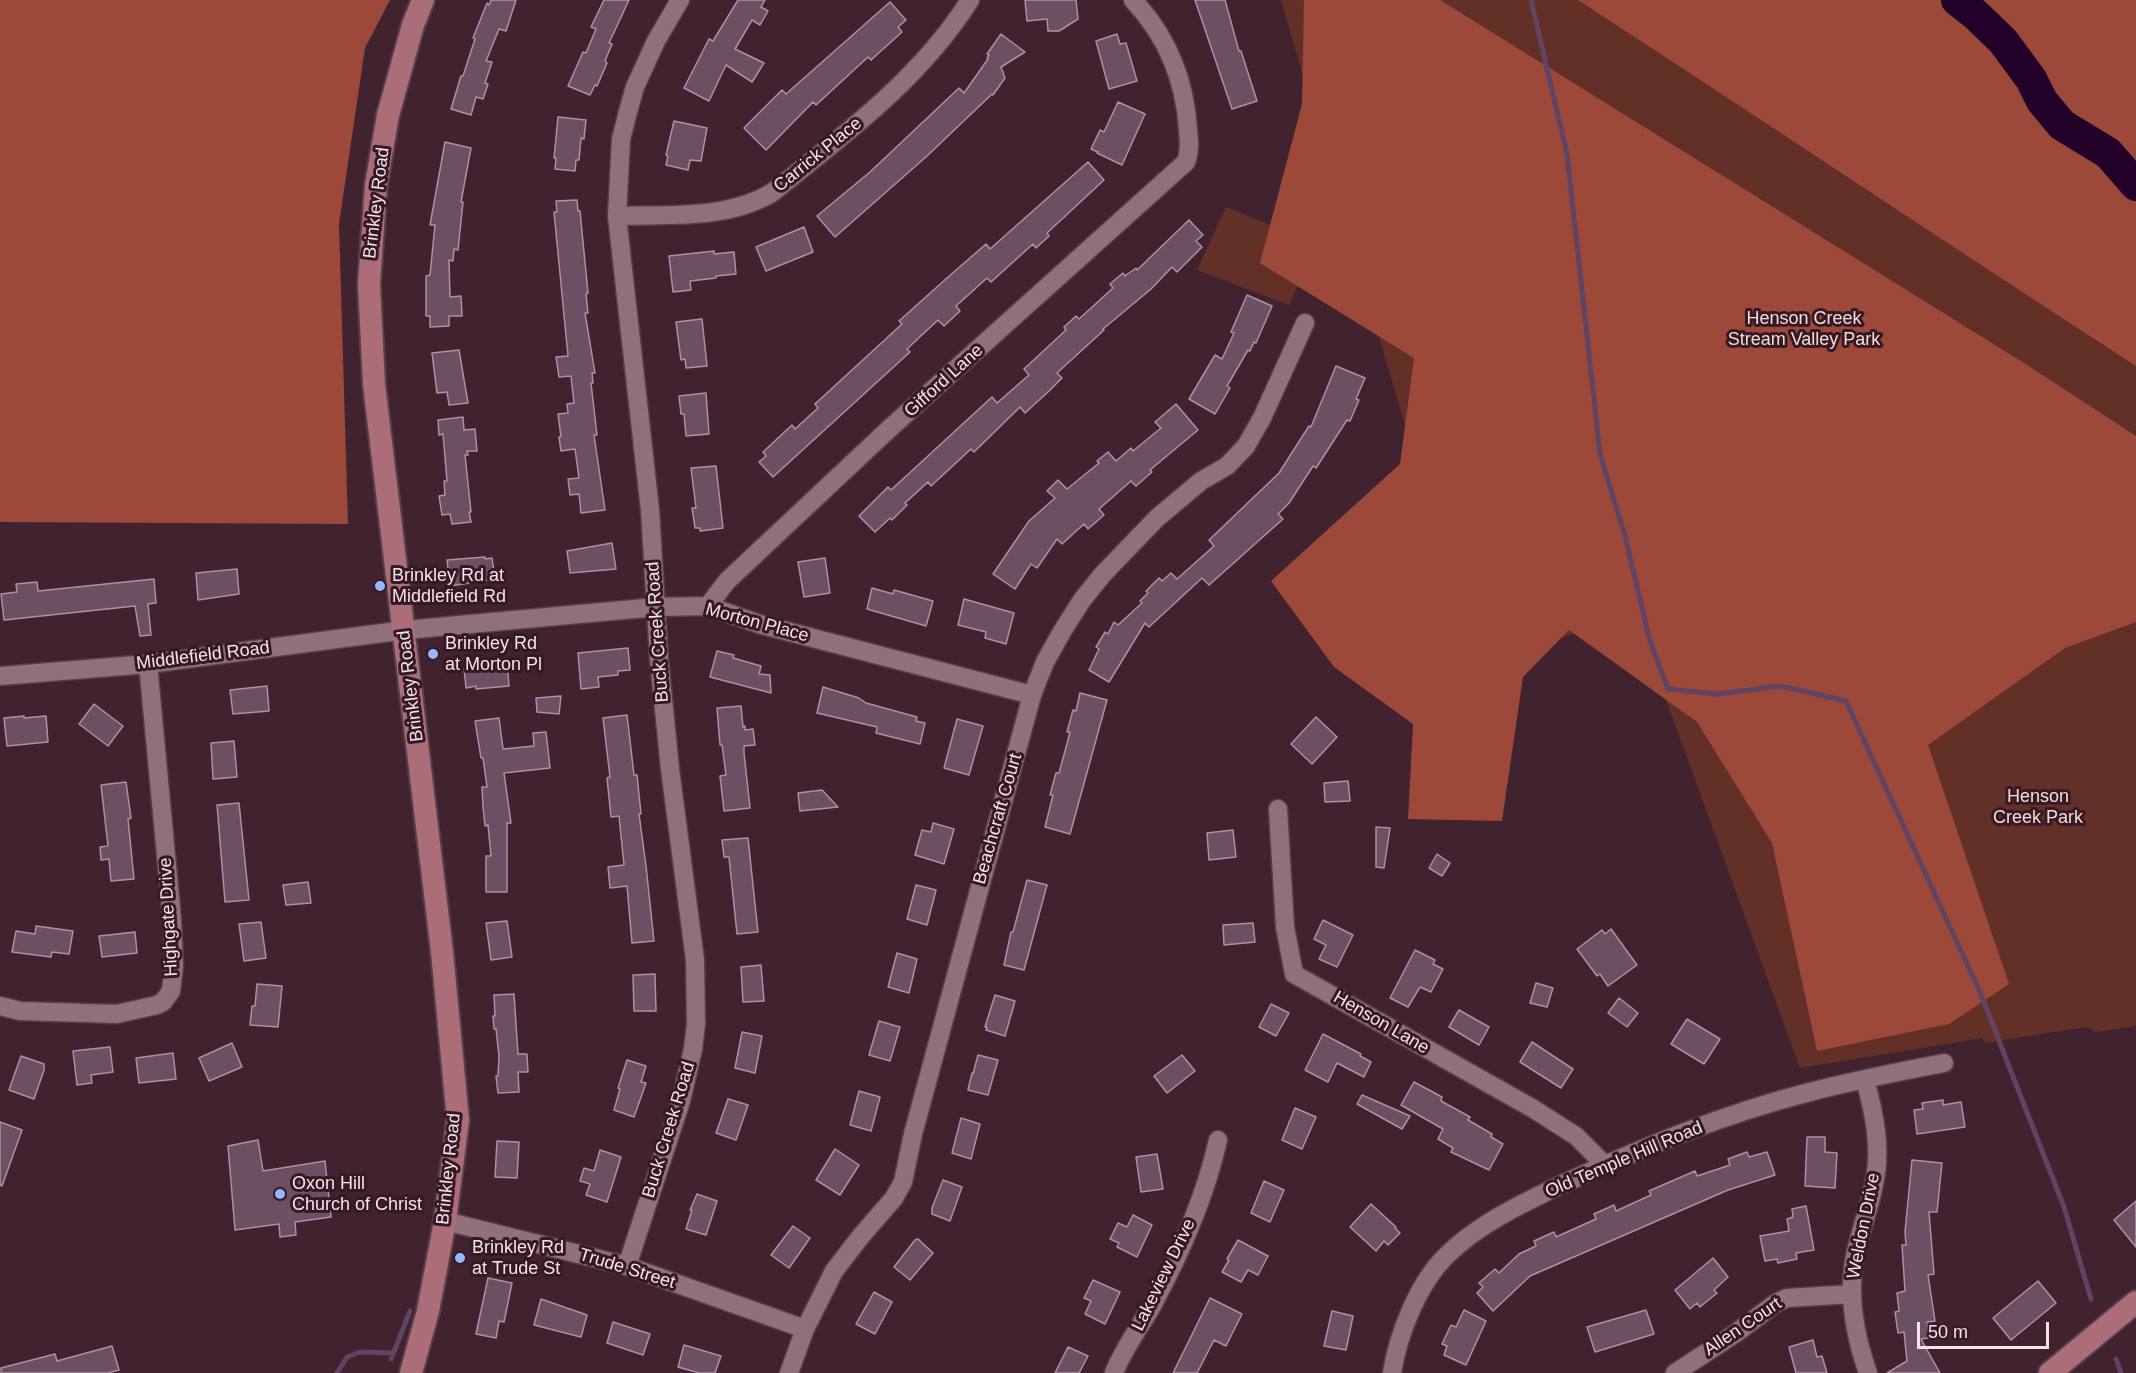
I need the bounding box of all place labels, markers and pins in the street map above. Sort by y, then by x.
place label: Brinkley Rd at Middlefield Rd [392,565,506,608]
marker: Brinkley Rd at Middlefield Rd [373,579,387,593]
place label: Brinkley Rd at Morton Pl [445,633,542,676]
marker: Brinkley Rd at Morton Pl [426,647,440,661]
place label: Oxon Hill Church of Christ [292,1173,422,1216]
marker: Oxon Hill Church of Christ [273,1187,287,1201]
place label: Brinkley Rd at Trude St [472,1237,564,1280]
marker: Brinkley Rd at Trude St [453,1251,467,1265]

